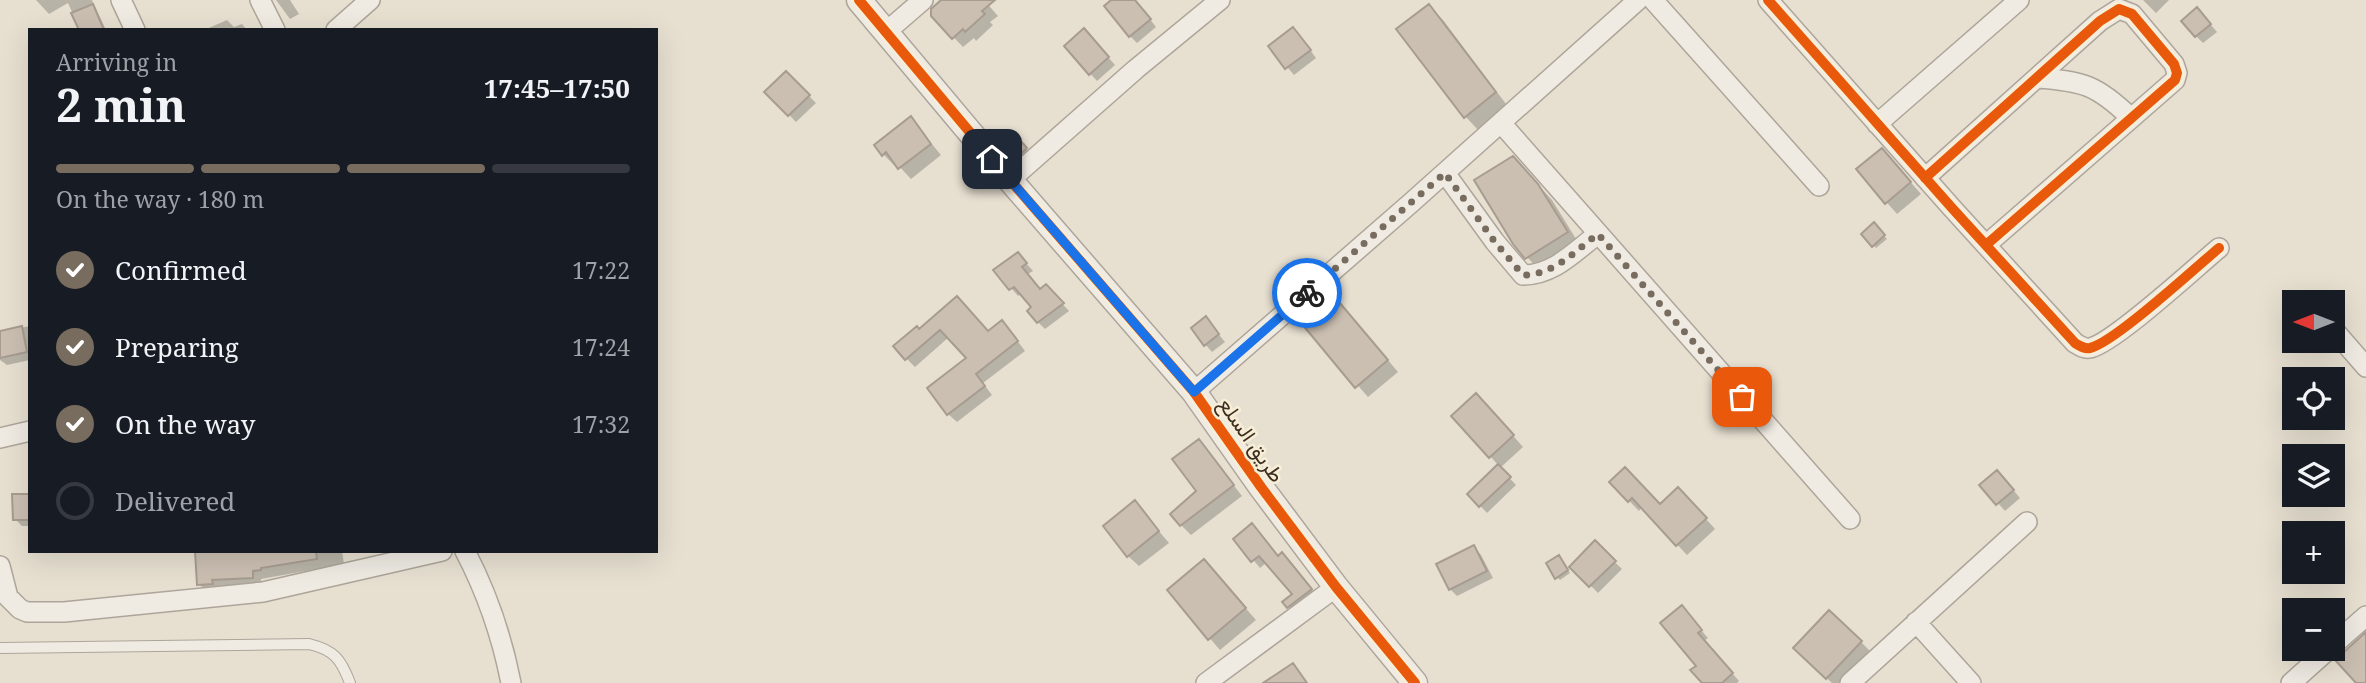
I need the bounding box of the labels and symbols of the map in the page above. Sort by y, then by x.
pin [962,129,1022,189]
courier [1272,258,1342,328]
north arrow [2282,290,2345,354]
pin [1712,367,1772,427]
street label: طريق السلع [1211,391,1291,488]

